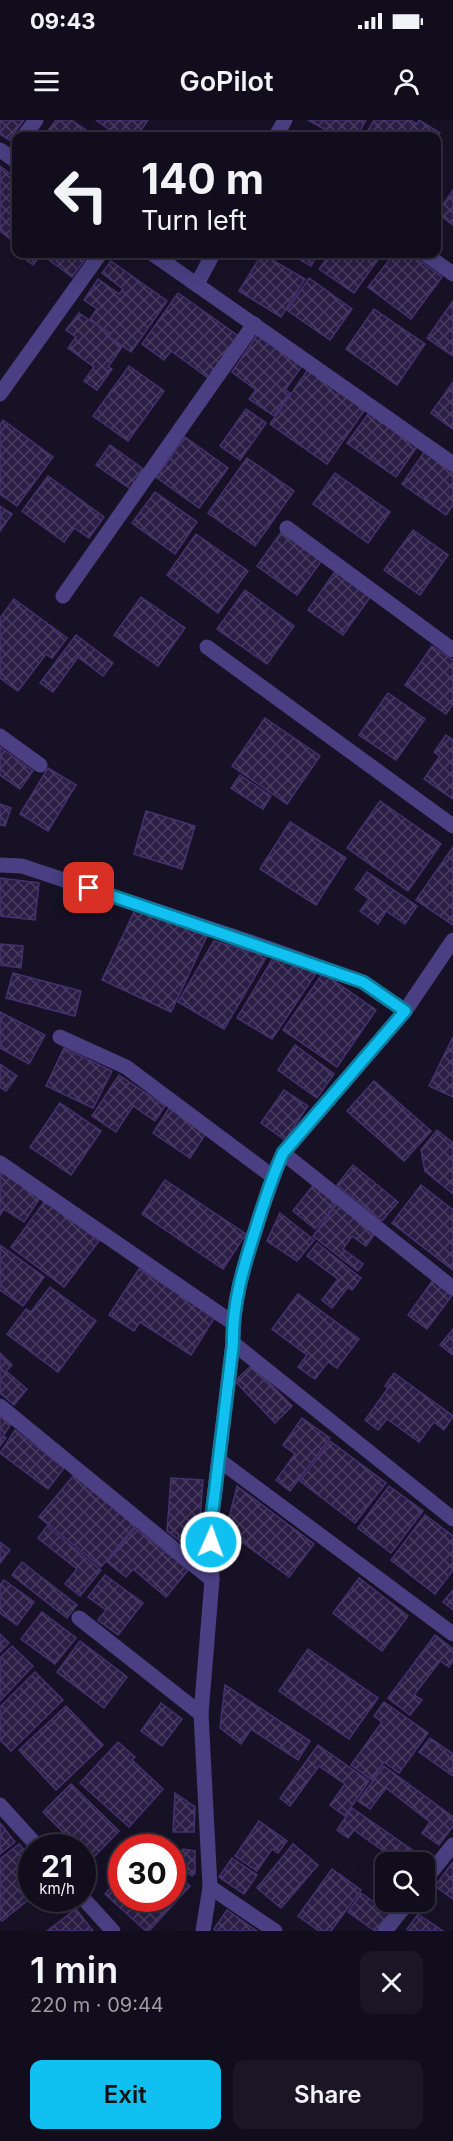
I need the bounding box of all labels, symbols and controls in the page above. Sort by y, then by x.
text: 09:43 [30,8,96,34]
icon: menu [30,65,63,98]
text: GoPilot [179,65,274,98]
icon: person [390,65,423,98]
text: 140 m [141,153,264,204]
icon: left [42,156,120,234]
text: Turn left [141,204,247,237]
pin [63,862,114,913]
icon: arrive [72,871,105,904]
position arrow [179,1510,243,1574]
speed limit sign: 30 [108,1834,186,1912]
text: 21 [41,1848,73,1884]
map controls [375,1852,435,1912]
button: search [375,1852,435,1912]
text: km/h [39,1879,75,1898]
text: 1 min [30,1948,118,1992]
button: close [360,1951,423,2014]
text: 220 m · 09:44 [30,1993,164,2017]
button: Exit [30,2060,221,2129]
button: Share [233,2060,423,2129]

